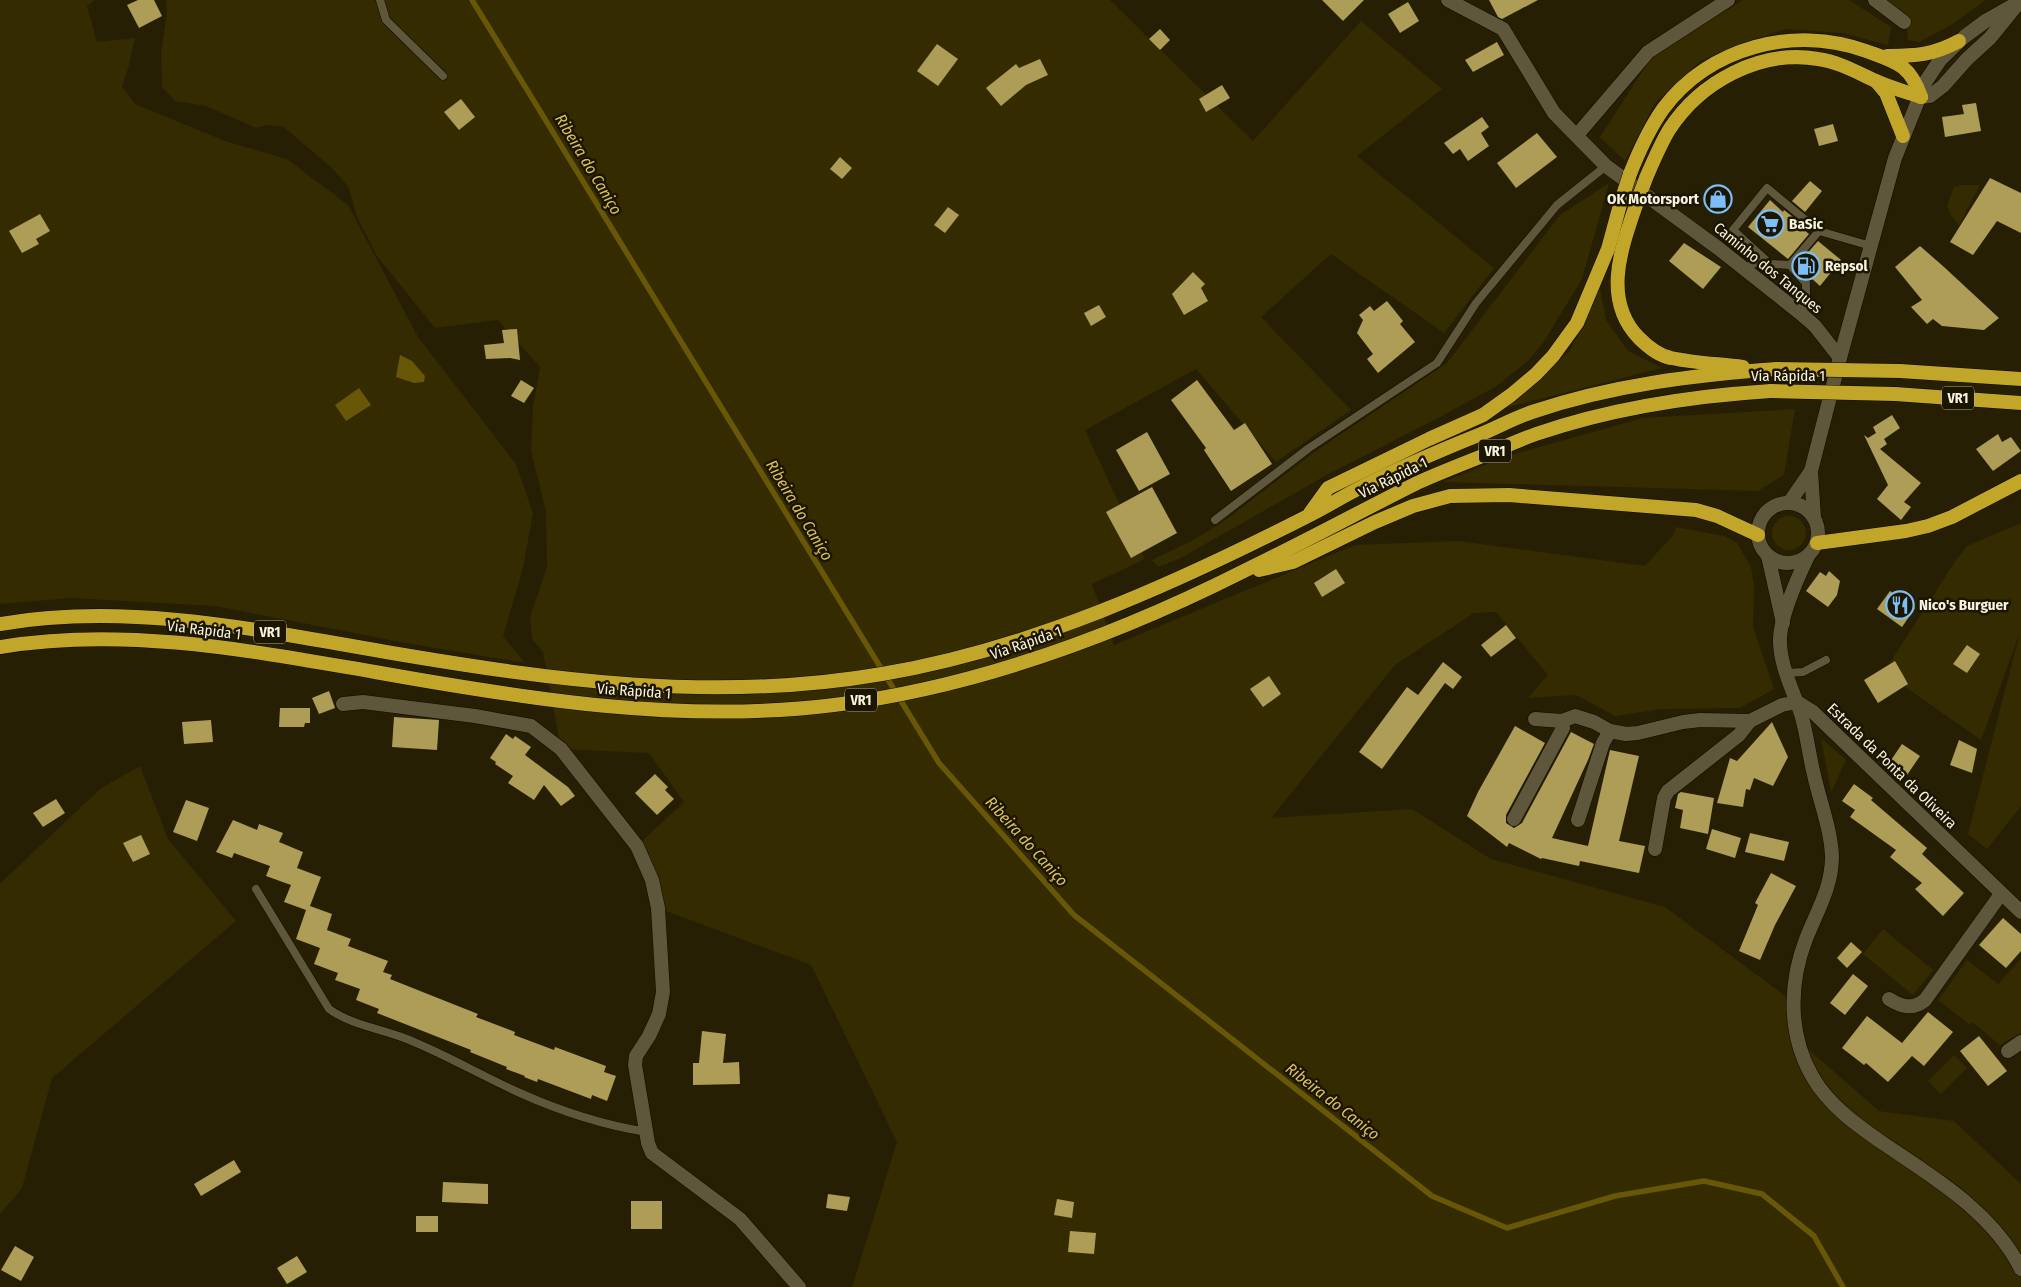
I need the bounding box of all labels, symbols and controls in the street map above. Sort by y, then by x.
water label: Ribeira do Caniço [551,111,626,218]
shop icon: OK Motorsport [1703,184,1733,214]
place label: OK Motorsport [1607,190,1700,208]
supermarket icon: BaSic [1755,209,1785,239]
place label: BaSic [1789,215,1824,233]
street label: Caminho dos Tanques [1710,219,1826,317]
fuel station icon: Repsol [1791,251,1821,281]
place label: Repsol [1825,257,1869,275]
street label: Via Rápida 1 [1751,367,1825,385]
road number: VR1 [1942,386,1974,409]
road number: VR1 [1479,440,1511,462]
street label: Via Rápida 1 [1356,454,1430,502]
water label: Ribeira do Caniço [762,457,837,564]
restaurant icon: Nico's Burguer [1885,590,1915,620]
place label: Nico's Burguer [1919,596,2009,614]
street label: Via Rápida 1 [166,617,242,643]
road number: VR1 [254,620,286,644]
street label: Via Rápida 1 [988,622,1064,664]
street label: Via Rápida 1 [596,679,672,703]
road number: VR1 [845,688,877,712]
street label: Estrada da Ponta da Oliveira [1823,699,1961,833]
water label: Ribeira do Caniço [982,793,1072,890]
water label: Ribeira do Caniço [1282,1059,1383,1144]

